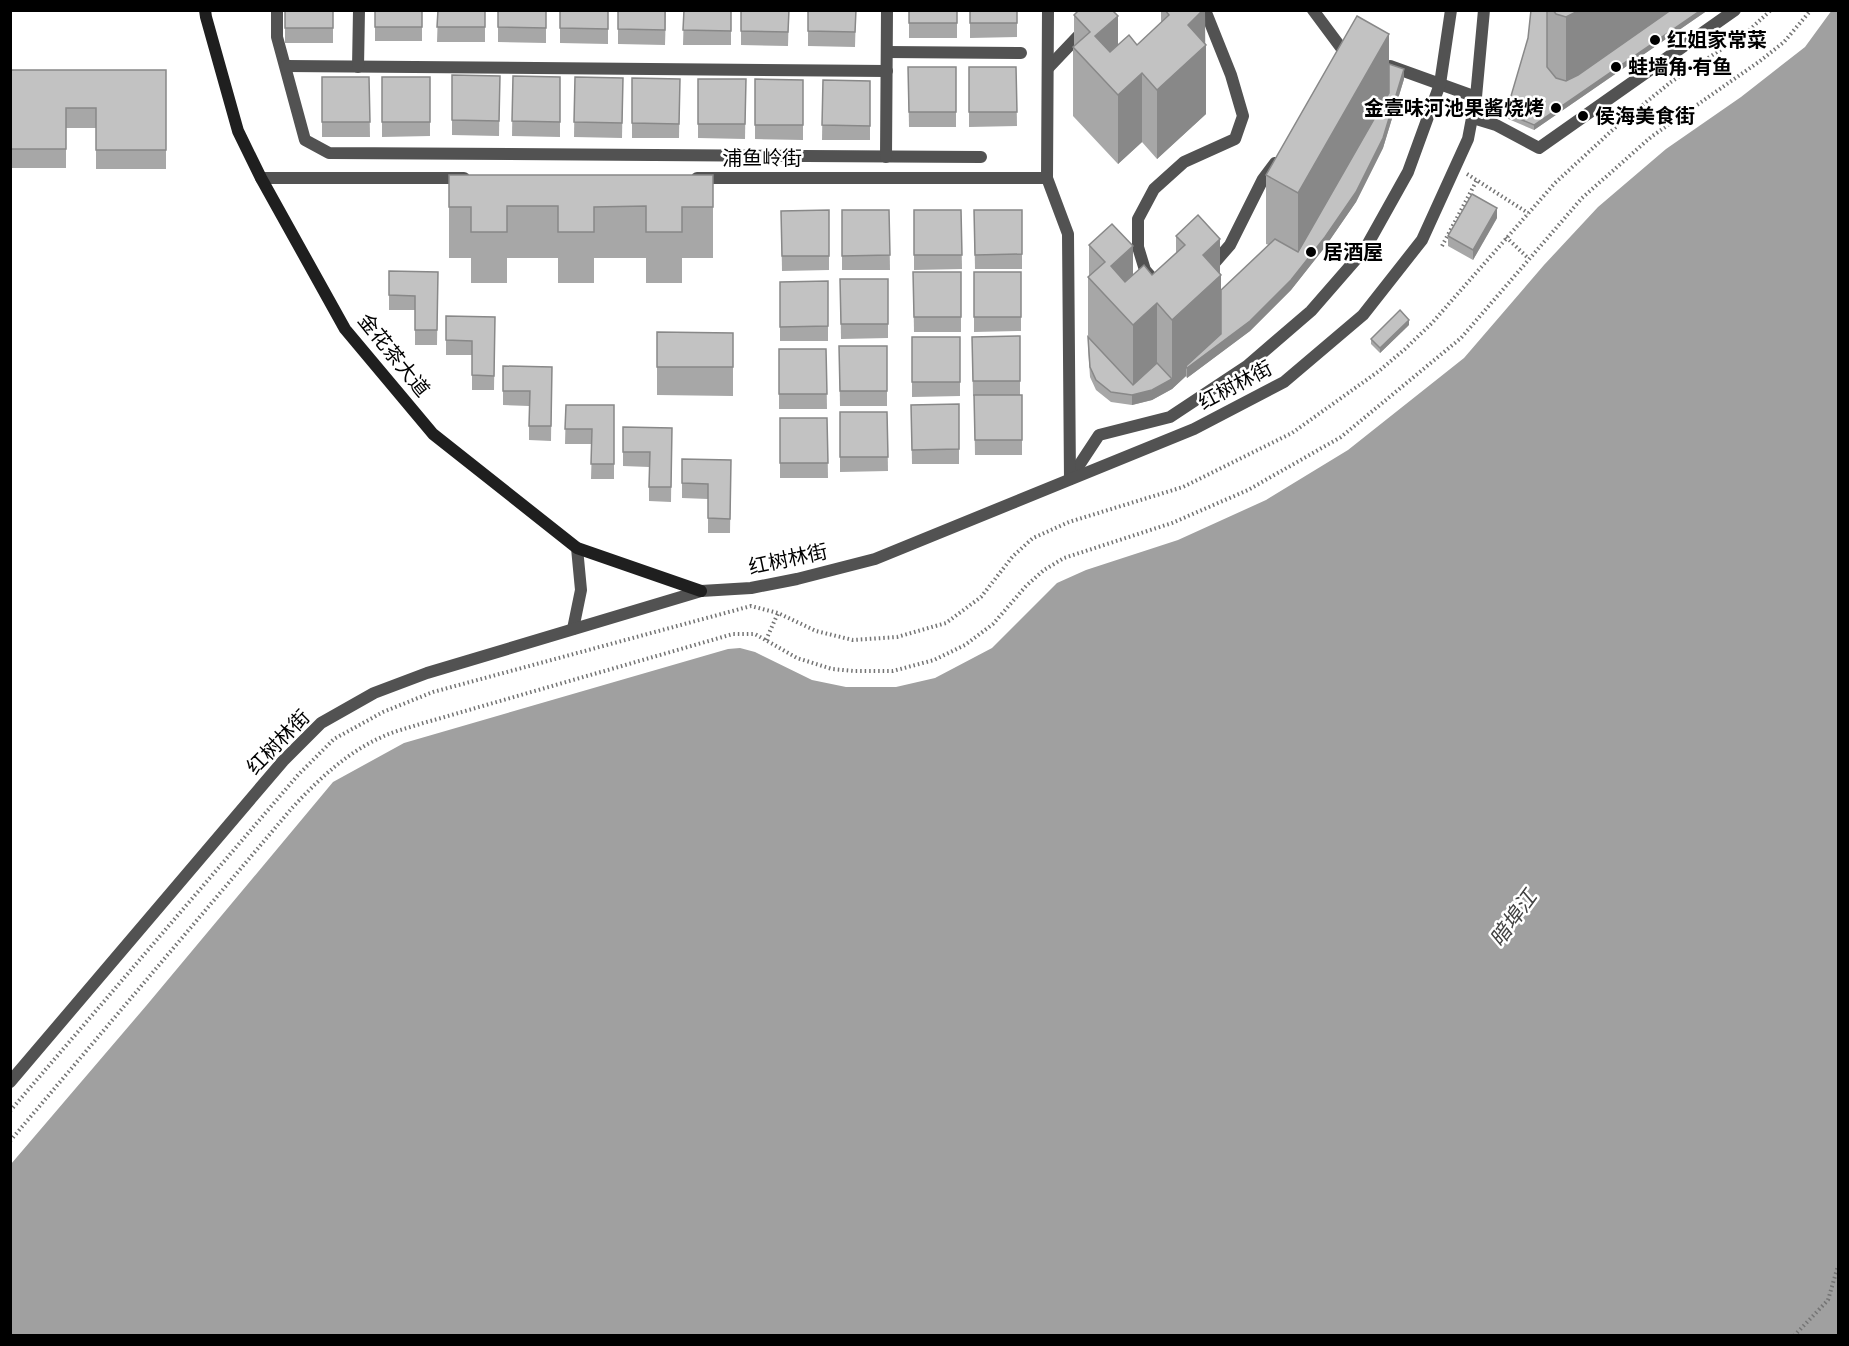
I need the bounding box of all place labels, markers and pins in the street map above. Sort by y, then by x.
place label: 红姐家常菜 [1667,27,1767,53]
marker: 红姐家常菜 [1648,33,1662,47]
place label: 蛙墙角·有鱼 [1628,54,1732,80]
marker: 蛙墙角·有鱼 [1609,60,1623,74]
place label: 金壹味河池果酱烧烤 [1364,95,1544,121]
marker: 金壹味河池果酱烧烤 [1549,101,1563,115]
place label: 侯海美食街 [1595,103,1695,129]
marker: 侯海美食街 [1576,109,1590,123]
place label: 居酒屋 [1323,239,1383,265]
marker: 居酒屋 [1304,245,1318,259]

